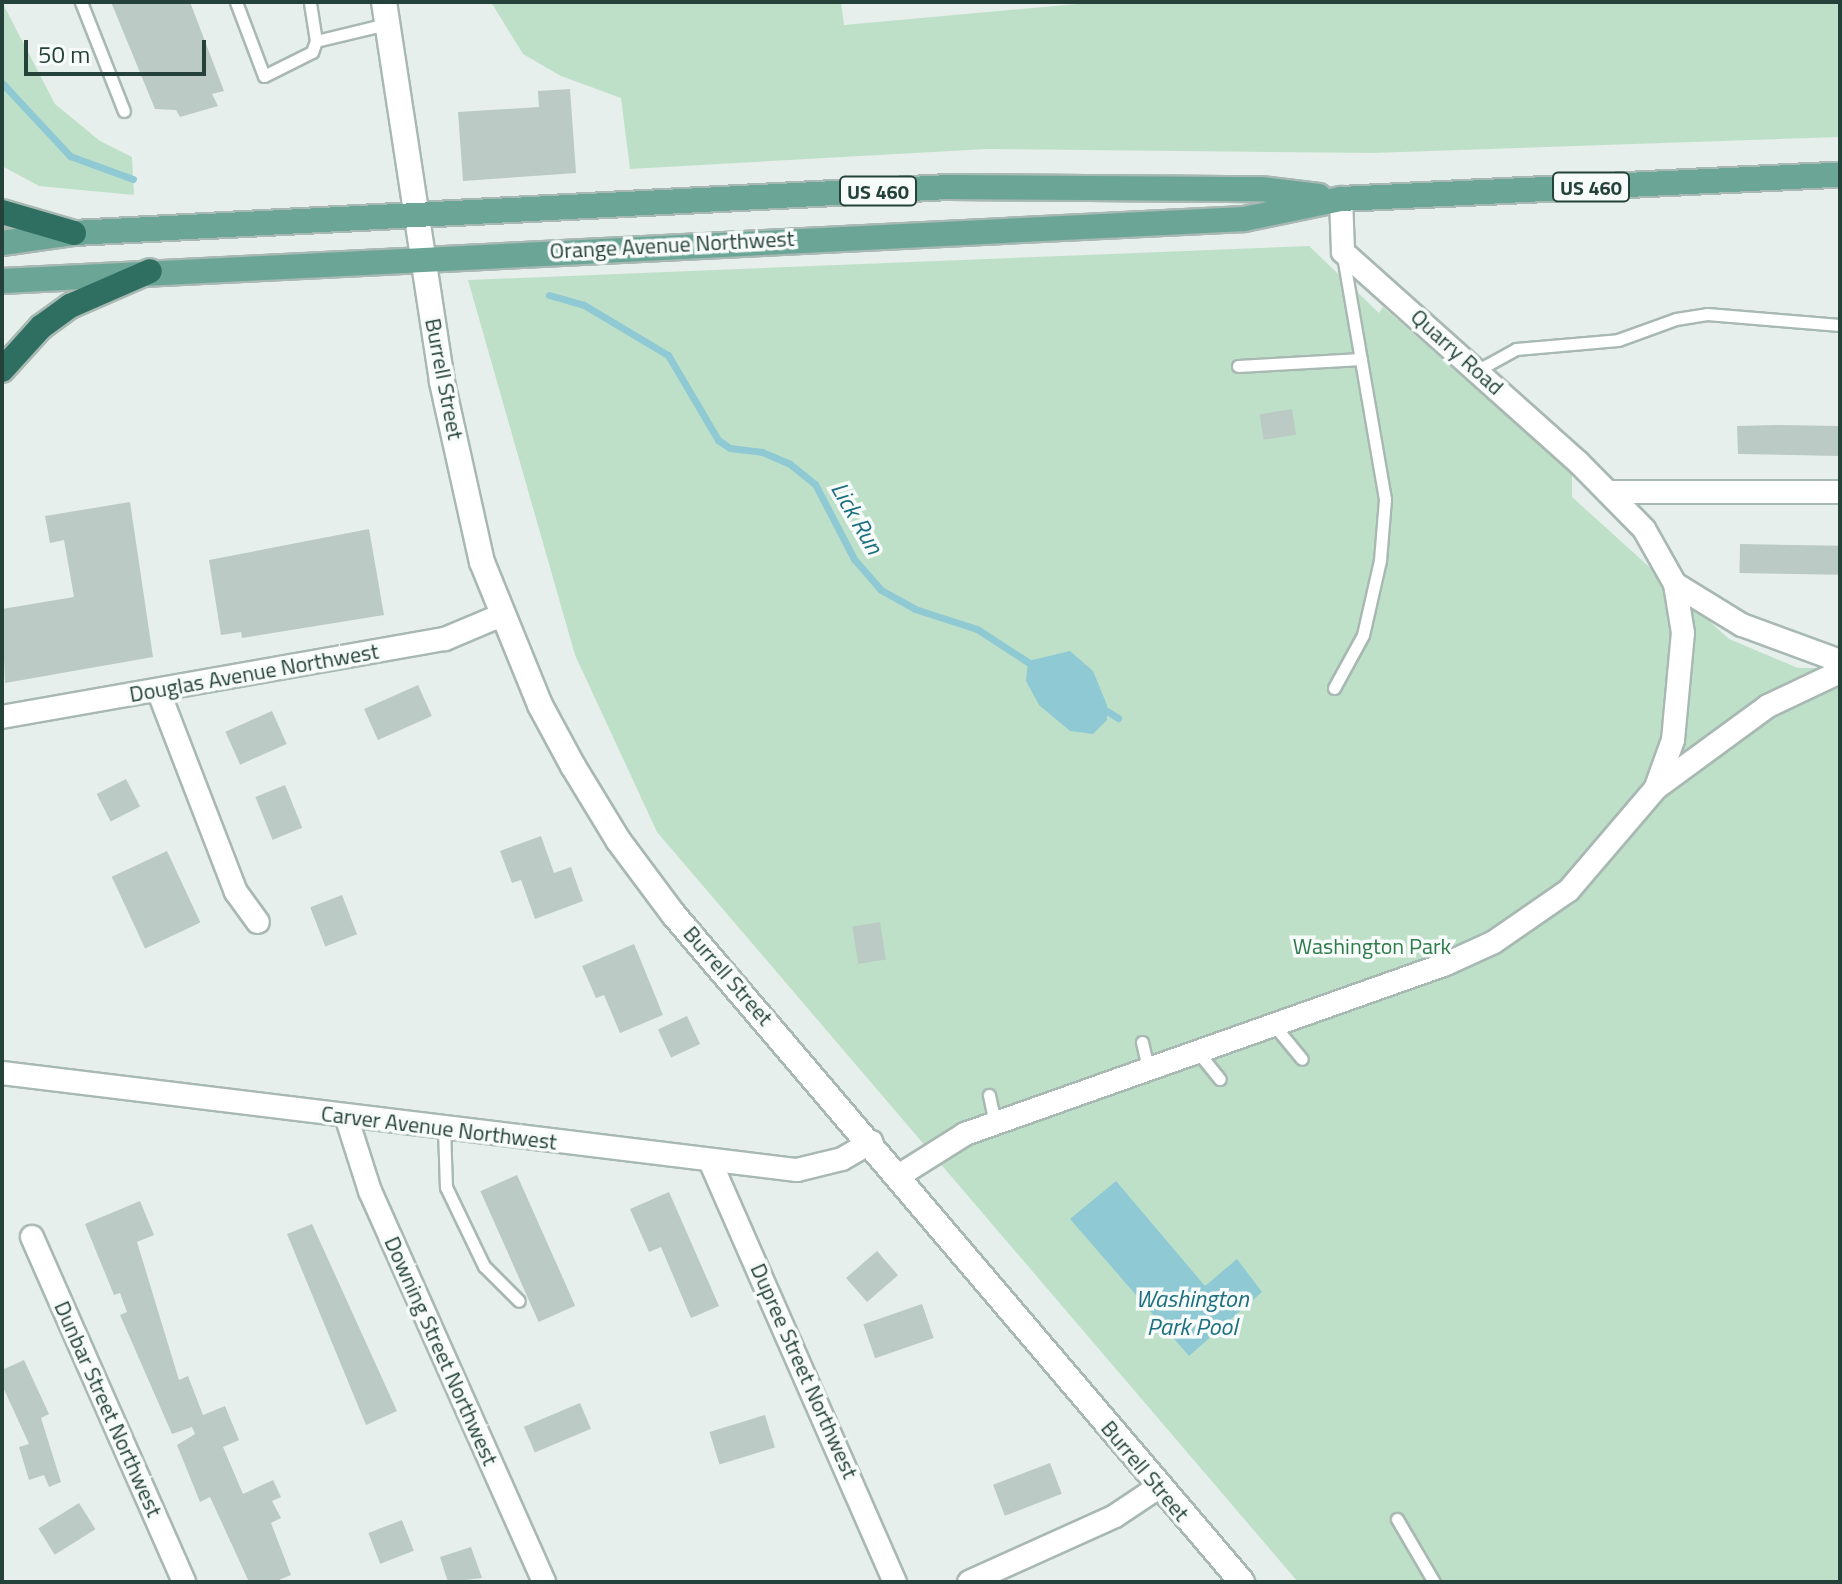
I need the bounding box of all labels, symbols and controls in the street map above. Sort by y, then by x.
scale bar [28,24,210,74]
text: 50 m [38,36,90,72]
road number: US 460 [1551,171,1631,203]
road number: US 460 [838,175,918,207]
street label: Orange Avenue Northwest [549,225,795,265]
street label: Quarry Road [1405,304,1509,400]
street label: Burrell Street [419,316,469,442]
water label: Lick Run [825,477,889,559]
street label: Douglas Avenue Northwest [127,638,381,708]
street label: Burrell Street [678,921,778,1031]
park label: Washington Park [1293,934,1451,960]
street label: Carver Avenue Northwest [320,1100,558,1156]
street label: Downing Street Northwest [379,1232,503,1470]
street label: Dupree Street Northwest [745,1259,863,1483]
water label: Washington Park Pool [1135,1285,1249,1341]
street label: Dunbar Street Northwest [48,1297,168,1521]
street label: Burrell Street [1095,1415,1195,1527]

